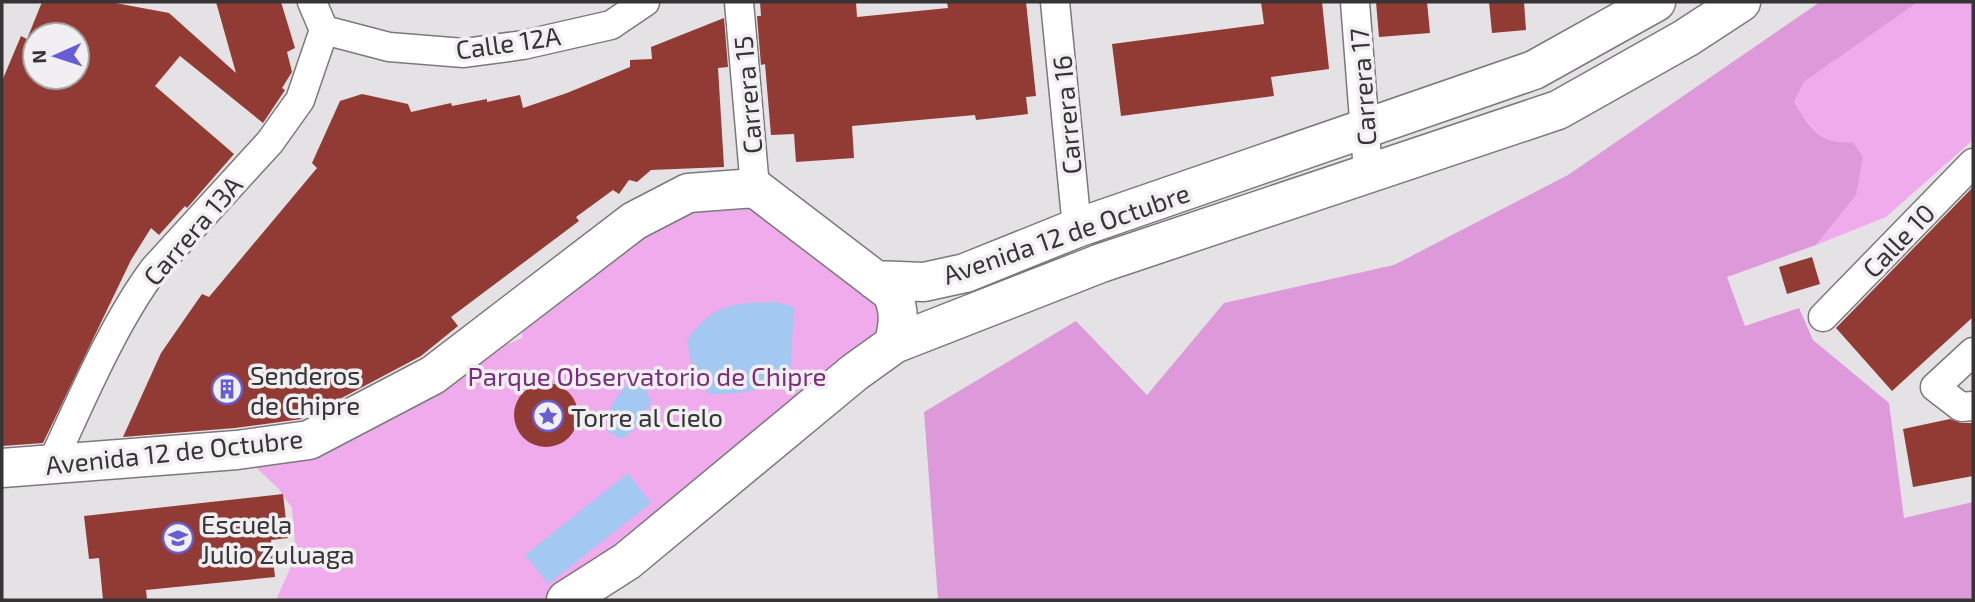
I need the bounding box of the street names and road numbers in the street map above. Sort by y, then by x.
street label: Calle 12A [454,19,562,65]
street label: Carrera 17 [1342,27,1382,147]
street label: Carrera 15 [726,35,768,155]
street label: Carrera 16 [1045,54,1087,176]
street label: Carrera 13A [136,169,248,291]
street label: Avenida 12 de Octubre [939,176,1193,290]
street label: Calle 10 [1855,197,1941,283]
street label: Avenida 12 de Octubre [44,422,304,480]

